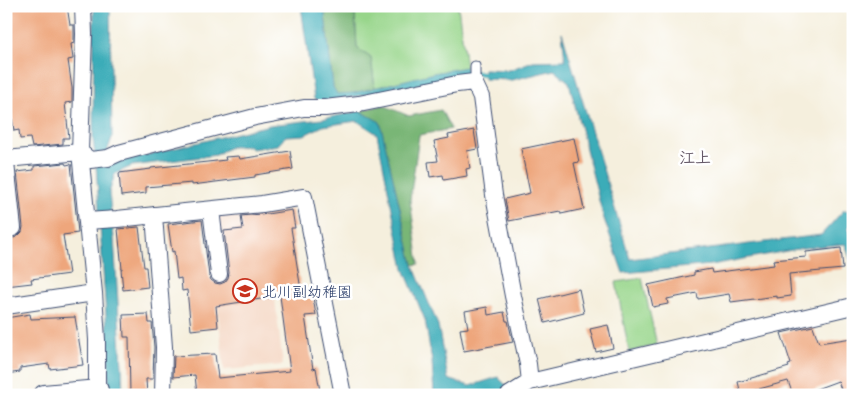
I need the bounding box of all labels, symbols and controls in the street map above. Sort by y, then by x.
district label: 江上 [679,146,711,167]
school or university icon: 北川副幼稚園 [232,278,258,304]
place label: 北川副幼稚園 [262,281,352,301]

